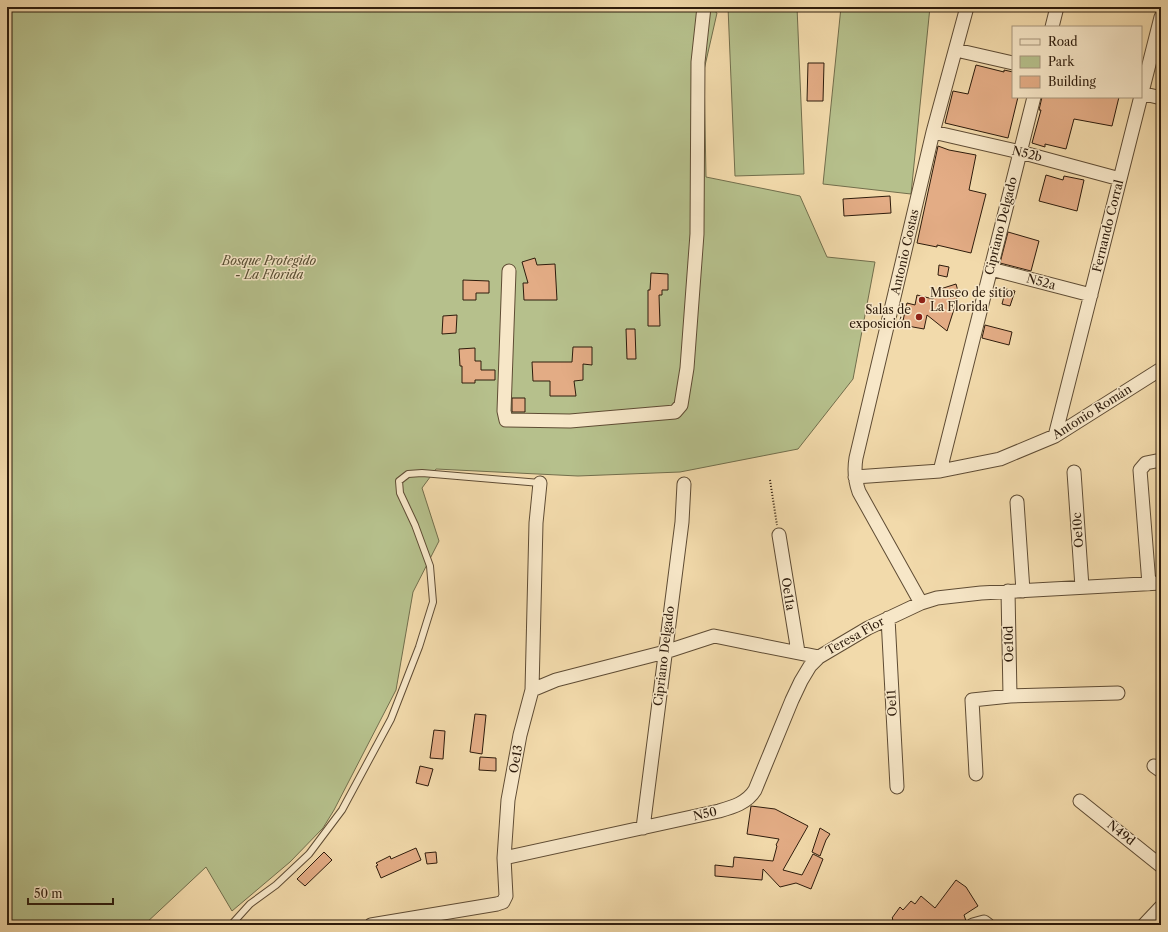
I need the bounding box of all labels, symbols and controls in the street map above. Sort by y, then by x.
legend [1012,26,1142,98]
text: Road [1048,34,1078,49]
text: Park [1048,54,1075,69]
text: Building [1048,74,1096,89]
street label: N52b [1010,143,1044,164]
street label: Cipriano Delgado [981,175,1020,277]
street label: Fernando Corral [1089,178,1126,274]
street label: Antonio Costas [887,208,922,297]
park label: Bosque Protegido - La Florida [221,253,316,282]
street label: N52a [1025,270,1058,293]
place label: Museo de sitio La Florida [930,285,1013,314]
marker: Museo de sitio La Florida [917,295,927,305]
place label: Salas de exposición [849,302,911,331]
marker: Salas de exposición [914,312,924,322]
street label: Antonio Román [1048,381,1135,443]
street label: Oe10c [1069,512,1086,548]
street label: Oe11a [778,576,799,612]
street label: Cipriano Delgado [650,605,677,707]
street label: Teresa Flor [823,613,887,658]
street label: Oe10d [1001,625,1016,662]
street label: Oe11 [883,689,900,717]
street label: Oe13 [506,744,525,774]
street label: N50 [691,804,718,824]
street label: N49d [1104,817,1139,849]
scale bar [28,880,113,906]
text: 50 m [34,886,63,901]

